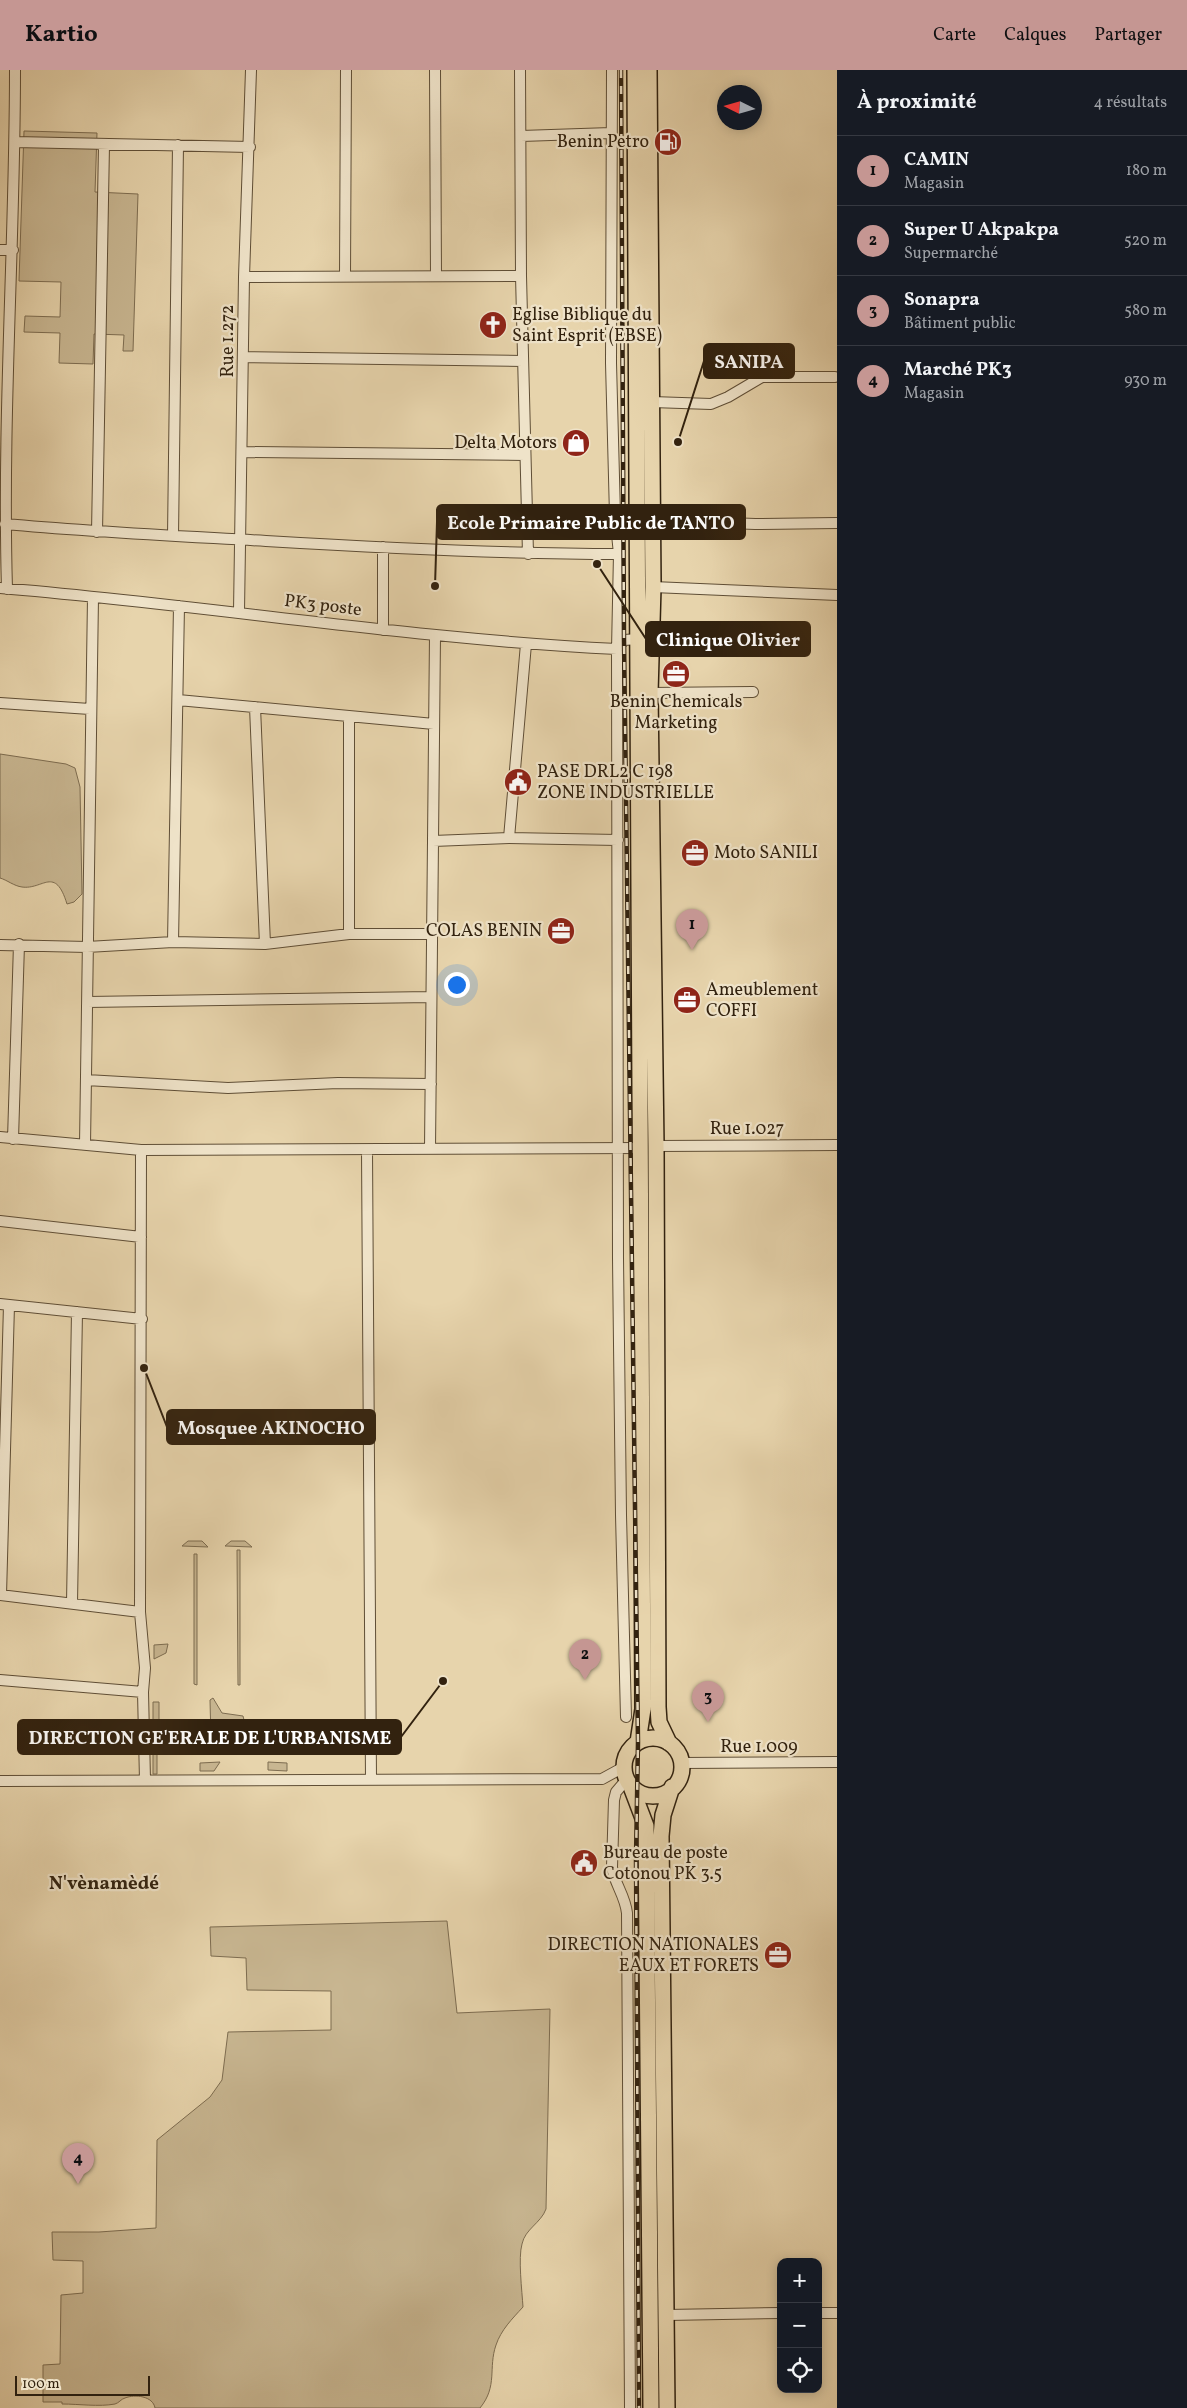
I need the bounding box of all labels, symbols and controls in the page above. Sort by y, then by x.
text: Kartio [25,18,98,52]
text: Carte [933,23,976,48]
text: Calques [1004,23,1066,48]
text: Partager [1094,23,1162,48]
north arrow [717,85,762,130]
text: À proximité [857,88,976,117]
text: 4 résultats [1093,92,1167,114]
fuel station icon: Benin Petro [653,127,683,157]
place label: Benin Petro [557,130,649,155]
text: CAMIN [904,147,969,173]
text: 1 [870,160,876,182]
text: 180 m [1126,160,1167,182]
text: Magasin [904,173,964,195]
text: Super U Akpakpa [904,217,1059,243]
text: 2 [869,230,877,252]
text: 520 m [1124,230,1167,252]
text: Supermarché [904,243,998,265]
text: Sonapra [904,287,980,313]
text: 3 [869,300,877,322]
text: 580 m [1124,300,1167,322]
place label: Eglise Biblique du Saint Esprit (EBSE) [512,303,662,349]
street label: Rue 1.272 [216,304,241,378]
church icon: Eglise Biblique du Saint Esprit (EBSE) [478,310,508,340]
text: Bâtiment public [904,313,1016,335]
callout: SANIPA [704,344,794,378]
text: SANIPA [714,350,784,376]
text: Marché PK3 [904,357,1012,383]
text: 4 [868,370,878,392]
text: 930 m [1124,370,1167,392]
text: Magasin [904,383,964,405]
shop icon: Delta Motors [561,428,591,458]
place label: Delta Motors [454,431,557,456]
callout: Ecole Primaire Public de TANTO [437,505,745,539]
text: Ecole Primaire Public de TANTO [447,511,735,537]
street label: PK3 poste [283,589,363,623]
callout: Clinique Olivier [646,622,810,656]
text: Clinique Olivier [656,628,800,654]
office icon: Benin Chemicals Marketing [661,659,691,689]
place label: Benin Chemicals Marketing [610,690,742,736]
place label: PASE DRL2 C 198 ZONE INDUSTRIELLE [537,760,714,806]
public building icon: PASE DRL2 C 198 ZONE INDUSTRIELLE [503,767,533,797]
office icon: Moto SANILI [680,838,710,868]
place label: Moto SANILI [714,841,818,866]
pin: 1 [676,909,708,950]
office icon: COLAS BENIN [546,916,576,946]
place label: COLAS BENIN [426,919,542,944]
your location [444,972,470,998]
place label: Ameublement COFFI [706,978,818,1024]
office icon: Ameublement COFFI [672,985,702,1015]
street label: Rue 1.027 [710,1117,784,1142]
callout: Mosquee AKINOCHO [167,1410,375,1444]
text: Mosquee AKINOCHO [177,1416,365,1442]
pin: 2 [569,1639,601,1680]
pin: 3 [692,1681,724,1722]
callout: DIRECTION GE'ERALE DE L'URBANISME [18,1720,401,1754]
text: DIRECTION GE'ERALE DE L'URBANISME [29,1726,392,1752]
street label: Rue 1.009 [720,1735,798,1760]
place label: Bureau de poste Cotonou PK 3.5 [603,1841,728,1887]
public building icon: Bureau de poste Cotonou PK 3.5 [569,1848,599,1878]
district label: N'vènamèdé [49,1871,159,1897]
place label: DIRECTION NATIONALES EAUX ET FORETS [548,1933,759,1979]
office icon: DIRECTION NATIONALES EAUX ET FORETS [763,1940,793,1970]
pin: 4 [62,2143,94,2184]
map controls [777,2258,822,2393]
button: + [777,2258,822,2303]
button: − [777,2303,822,2348]
button: locate [777,2348,822,2393]
scale bar [15,2373,150,2396]
text: 100 m [22,2375,60,2394]

